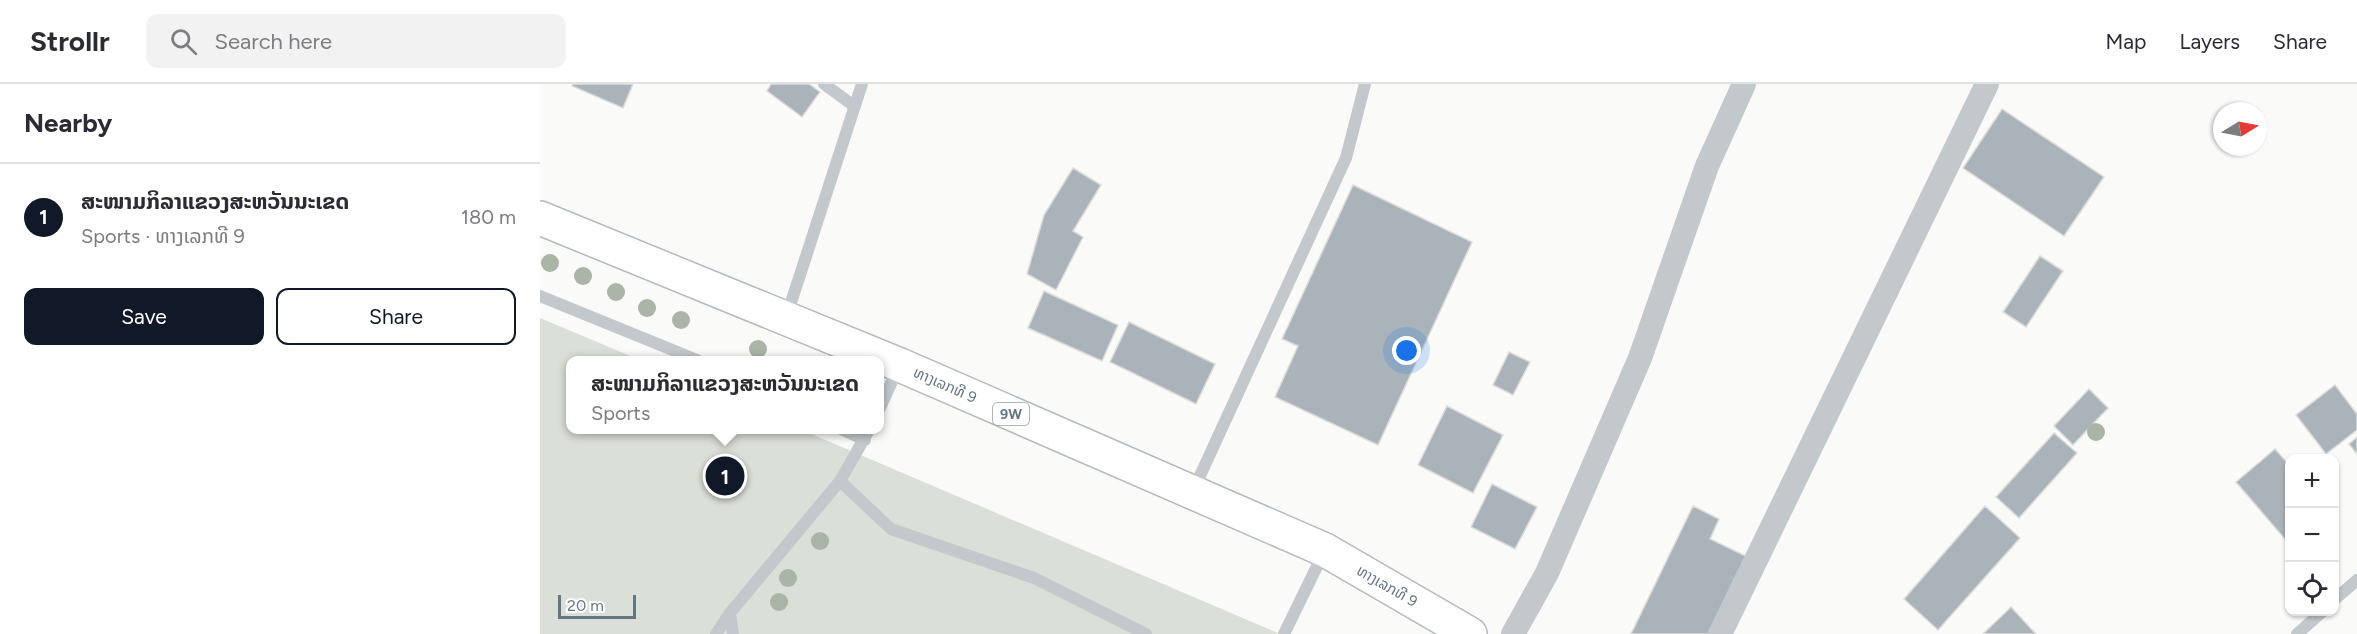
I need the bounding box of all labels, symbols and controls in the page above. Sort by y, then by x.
search box [146,14,566,68]
text: Strollr [30,24,110,58]
icon: search [167,25,200,58]
text: Search here [215,28,332,55]
text: Map [2106,29,2146,54]
text: Layers [2179,29,2240,54]
text: Share [2273,29,2327,54]
north arrow [2213,102,2267,156]
text: Nearby [24,107,112,139]
text: ສະໜາມກິລາແຂວງສະຫວັນນະເຂດ [81,188,349,215]
text: 1 [39,205,48,229]
text: 180 m [461,205,516,229]
text: Sports · ທາງເລກທີ 9 [81,224,245,248]
button: Save [24,288,264,345]
button: Share [276,288,516,345]
your location [1392,336,1421,365]
popup [566,356,884,434]
street label: ທາງເລກທີ 9 [911,363,979,407]
text: ສະໜາມກິລາແຂວງສະຫວັນນະເຂດ [591,370,859,397]
text: Sports [591,401,650,425]
road number: 9W [993,403,1029,425]
pin: 1 [706,454,744,498]
map controls [2285,454,2339,616]
button: + [2285,454,2339,508]
button: − [2285,508,2339,562]
street label: ທາງເລກທີ 9 [1353,561,1421,611]
button: locate [2285,562,2339,616]
scale bar [558,592,636,620]
text: 20 m [567,596,604,615]

